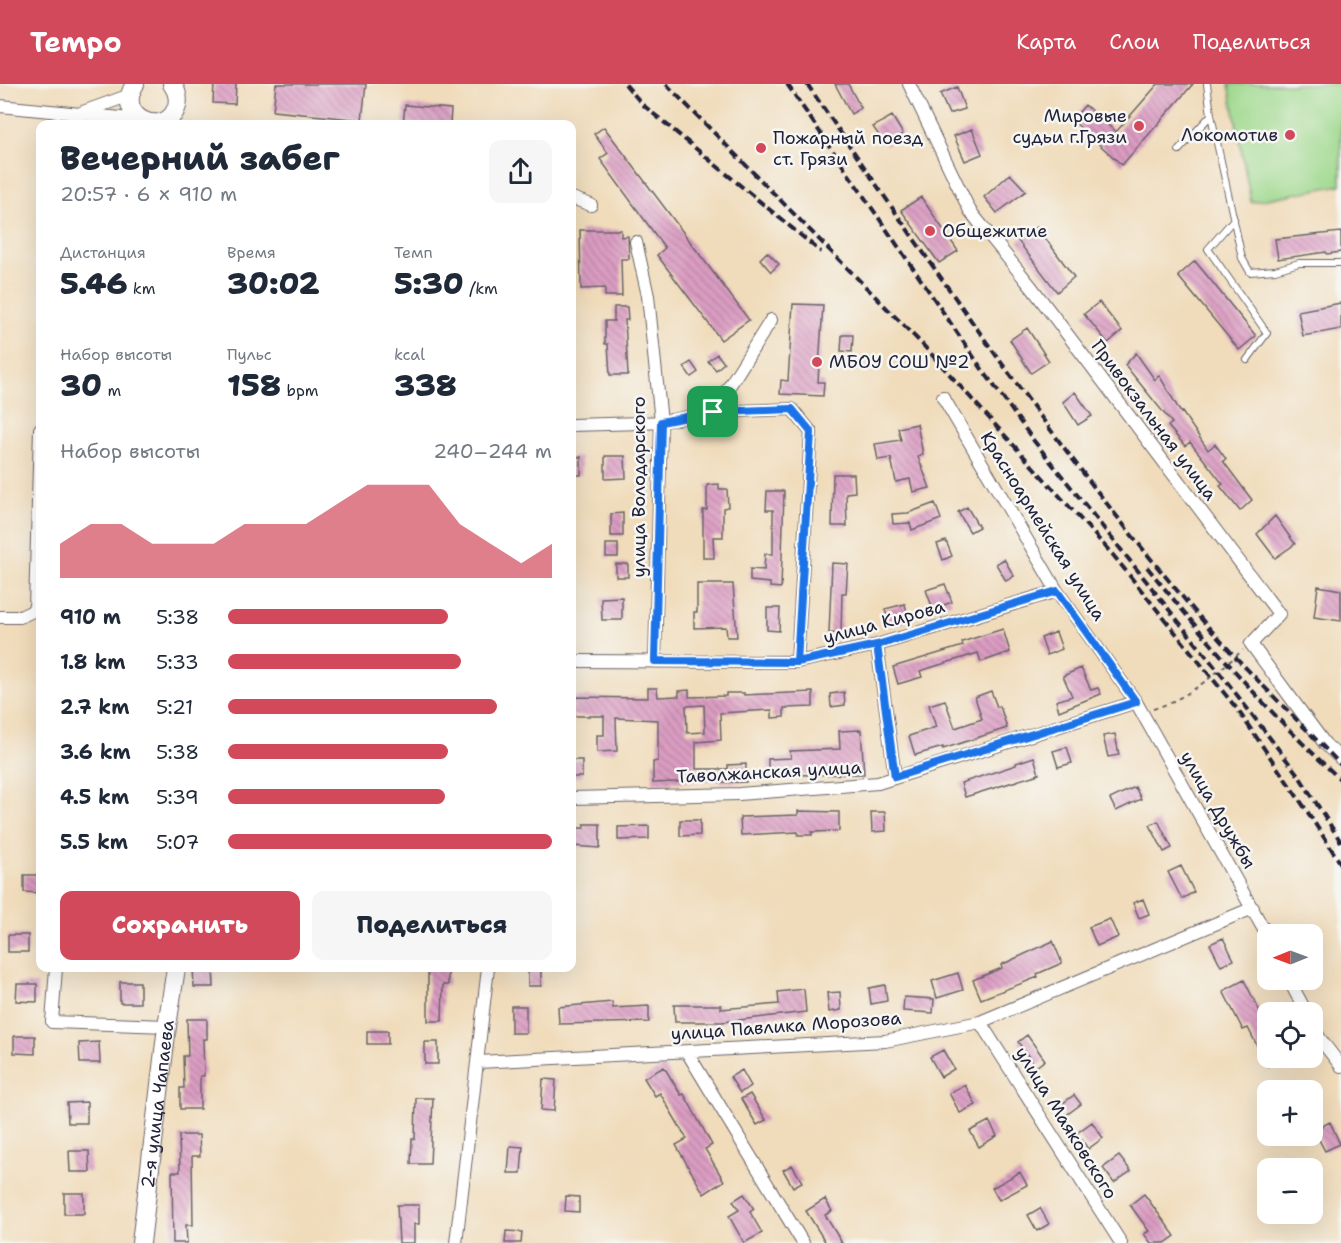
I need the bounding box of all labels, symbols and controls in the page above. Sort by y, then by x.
text: Tempo [30,23,122,61]
text: Карта [1016,28,1076,56]
text: Слои [1109,28,1160,56]
text: Поделиться [1193,28,1311,56]
place label: Мировые судьи г.Грязи [1012,104,1127,149]
marker: Мировые судьи г.Грязи [1132,119,1146,133]
place label: Локомотив [1181,123,1278,147]
place label: Пожарный поезд ст. Грязи [773,126,924,171]
marker: Локомотив [1283,128,1297,142]
text: Вечерний забег [60,136,340,181]
button: share [489,140,552,203]
marker: Пожарный поезд ст. Грязи [754,141,768,155]
text: 20:57 · 6 × 910 m [60,181,237,207]
place label: Общежитие [942,219,1047,243]
marker: Общежитие [923,224,937,238]
text: Дистанция [60,242,146,263]
text: Время [227,242,276,263]
text: Темп [394,242,433,263]
text: 5.46 [60,263,127,304]
text: 30:02 [227,263,320,304]
text: 5:30 [394,263,464,304]
text: km [127,278,156,299]
text: /km [464,278,498,299]
street label: Привокзальная улица [1086,335,1222,505]
text: Набор высоты [60,344,172,365]
text: Пульс [227,344,272,365]
text: kcal [394,344,425,365]
place label: МБОУ СОШ №2 [829,350,970,374]
marker: МБОУ СОШ №2 [810,355,824,369]
text: 30 [60,365,102,406]
text: 158 [227,365,281,406]
text: 338 [394,365,457,406]
text: m [102,380,121,401]
text: bpm [281,380,319,401]
pin [687,386,738,437]
icon: arrive [696,395,729,428]
street label: улица Володарского [627,396,651,578]
street label: Красноармейская улица [975,427,1111,625]
text: Набор высоты [60,438,200,464]
text: 240–244 m [433,438,552,464]
street label: улица Кирова [821,594,947,650]
text: 910 m [60,604,121,630]
text: 5:38 [156,604,199,630]
text: 1.8 km [60,649,126,675]
text: 5:33 [156,649,199,675]
text: 2.7 km [60,694,129,720]
text: 5:21 [156,694,193,720]
text: 3.6 km [60,739,131,765]
text: 5:38 [156,739,199,765]
street label: улица Дружбы [1175,747,1261,873]
street label: Таволжанская улица [676,755,862,789]
text: 4.5 km [60,784,129,810]
text: 5:39 [156,784,199,810]
text: 5.5 km [60,829,128,855]
text: 5:07 [156,829,199,855]
button: Сохранить [60,891,300,960]
button: Поделиться [312,891,552,960]
north arrow [1257,924,1323,990]
map controls [1257,924,1323,1224]
button: locate [1257,1002,1323,1068]
street label: улица Павлика Морозова [670,1006,902,1046]
street label: 2-я улица Чапаева [136,1018,180,1190]
street label: улица Маяковского [1009,1042,1123,1204]
button: + [1257,1080,1323,1146]
button: − [1257,1158,1323,1224]

